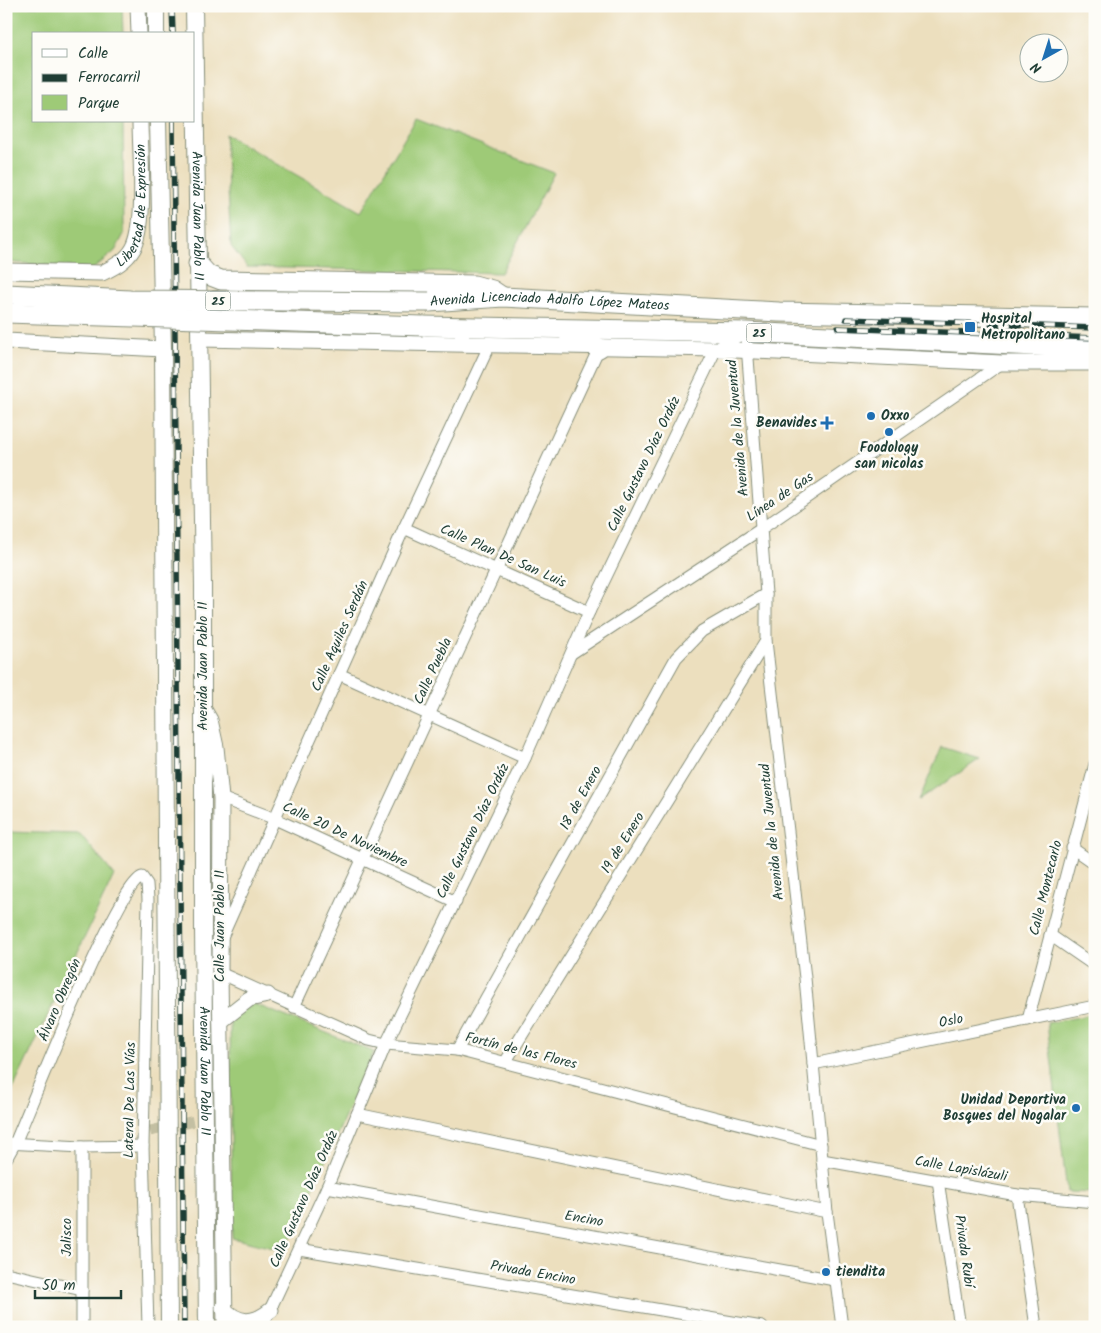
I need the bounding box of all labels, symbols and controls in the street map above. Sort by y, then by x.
legend [32,32,195,122]
north arrow [1018,32,1068,82]
text: Calle [78,42,108,66]
text: N [1026,56,1047,79]
text: Ferrocarril [78,66,141,90]
text: Parque [78,92,119,116]
street label: Libertad de Expresión [111,143,153,273]
street label: Avenida Juan Pablo II [185,151,209,281]
street label: Avenida Licenciado Adolfo López Mateos [429,286,670,317]
road number: 25 [206,292,230,310]
place label: Hospital Metropolitano [981,308,1066,346]
marker: Hospital Metropolitano [963,320,977,334]
road number: 25 [746,323,772,342]
street label: Avenida de la Juventud [721,358,755,497]
street label: Calle Gustavo Díaz Ordáz [602,392,686,536]
place label: Oxxo [881,405,910,427]
marker: Oxxo [865,410,877,422]
place label: Benavides [756,412,817,434]
marker: Benavides [821,417,833,429]
marker: Foodology san nicolas [883,426,895,438]
place label: Foodology san nicolas [855,437,924,475]
street label: Línea de Gas [742,466,818,528]
street label: Calle Plan De San Luis [436,518,570,594]
street label: Calle Aquiles Serdán [306,577,374,695]
street label: Avenida Juan Pablo II [192,601,214,731]
street label: Calle Puebla [408,634,458,708]
street label: Calle Gustavo Díaz Ordáz [431,759,515,903]
street label: 18 de Enero [554,762,608,834]
street label: Avenida de la Juventud [754,762,790,901]
street label: Calle 20 De Noviembre [279,796,412,874]
street label: 19 de Enero [595,808,651,878]
street label: Calle Montecarlo [1024,838,1068,938]
street label: Calle Juan Pablo II [209,870,231,982]
street label: Álvaro Obregón [33,955,87,1045]
street label: Avenida Juan Pablo II [193,1006,216,1136]
street label: Oslo [937,1008,965,1034]
street label: Fortín de las Flores [463,1026,579,1076]
street label: Lateral De Las Vías [118,1042,142,1158]
place label: Unidad Deportiva Bosques del Nogalar [943,1089,1067,1127]
marker: Unidad Deportiva Bosques del Nogalar [1070,1102,1082,1114]
street label: Calle Gustavo Díaz Ordáz [264,1127,344,1271]
street label: Calle Lapislázuli [913,1150,1010,1188]
street label: Encino [563,1205,605,1233]
street label: Privada Rubí [948,1213,980,1291]
street label: Jalisco [56,1218,78,1256]
street label: Privada Encino [489,1255,577,1291]
place label: tiendita [836,1261,885,1283]
marker: tiendita [820,1266,832,1278]
scale bar [35,1268,121,1300]
text: 50 m [42,1274,76,1298]

